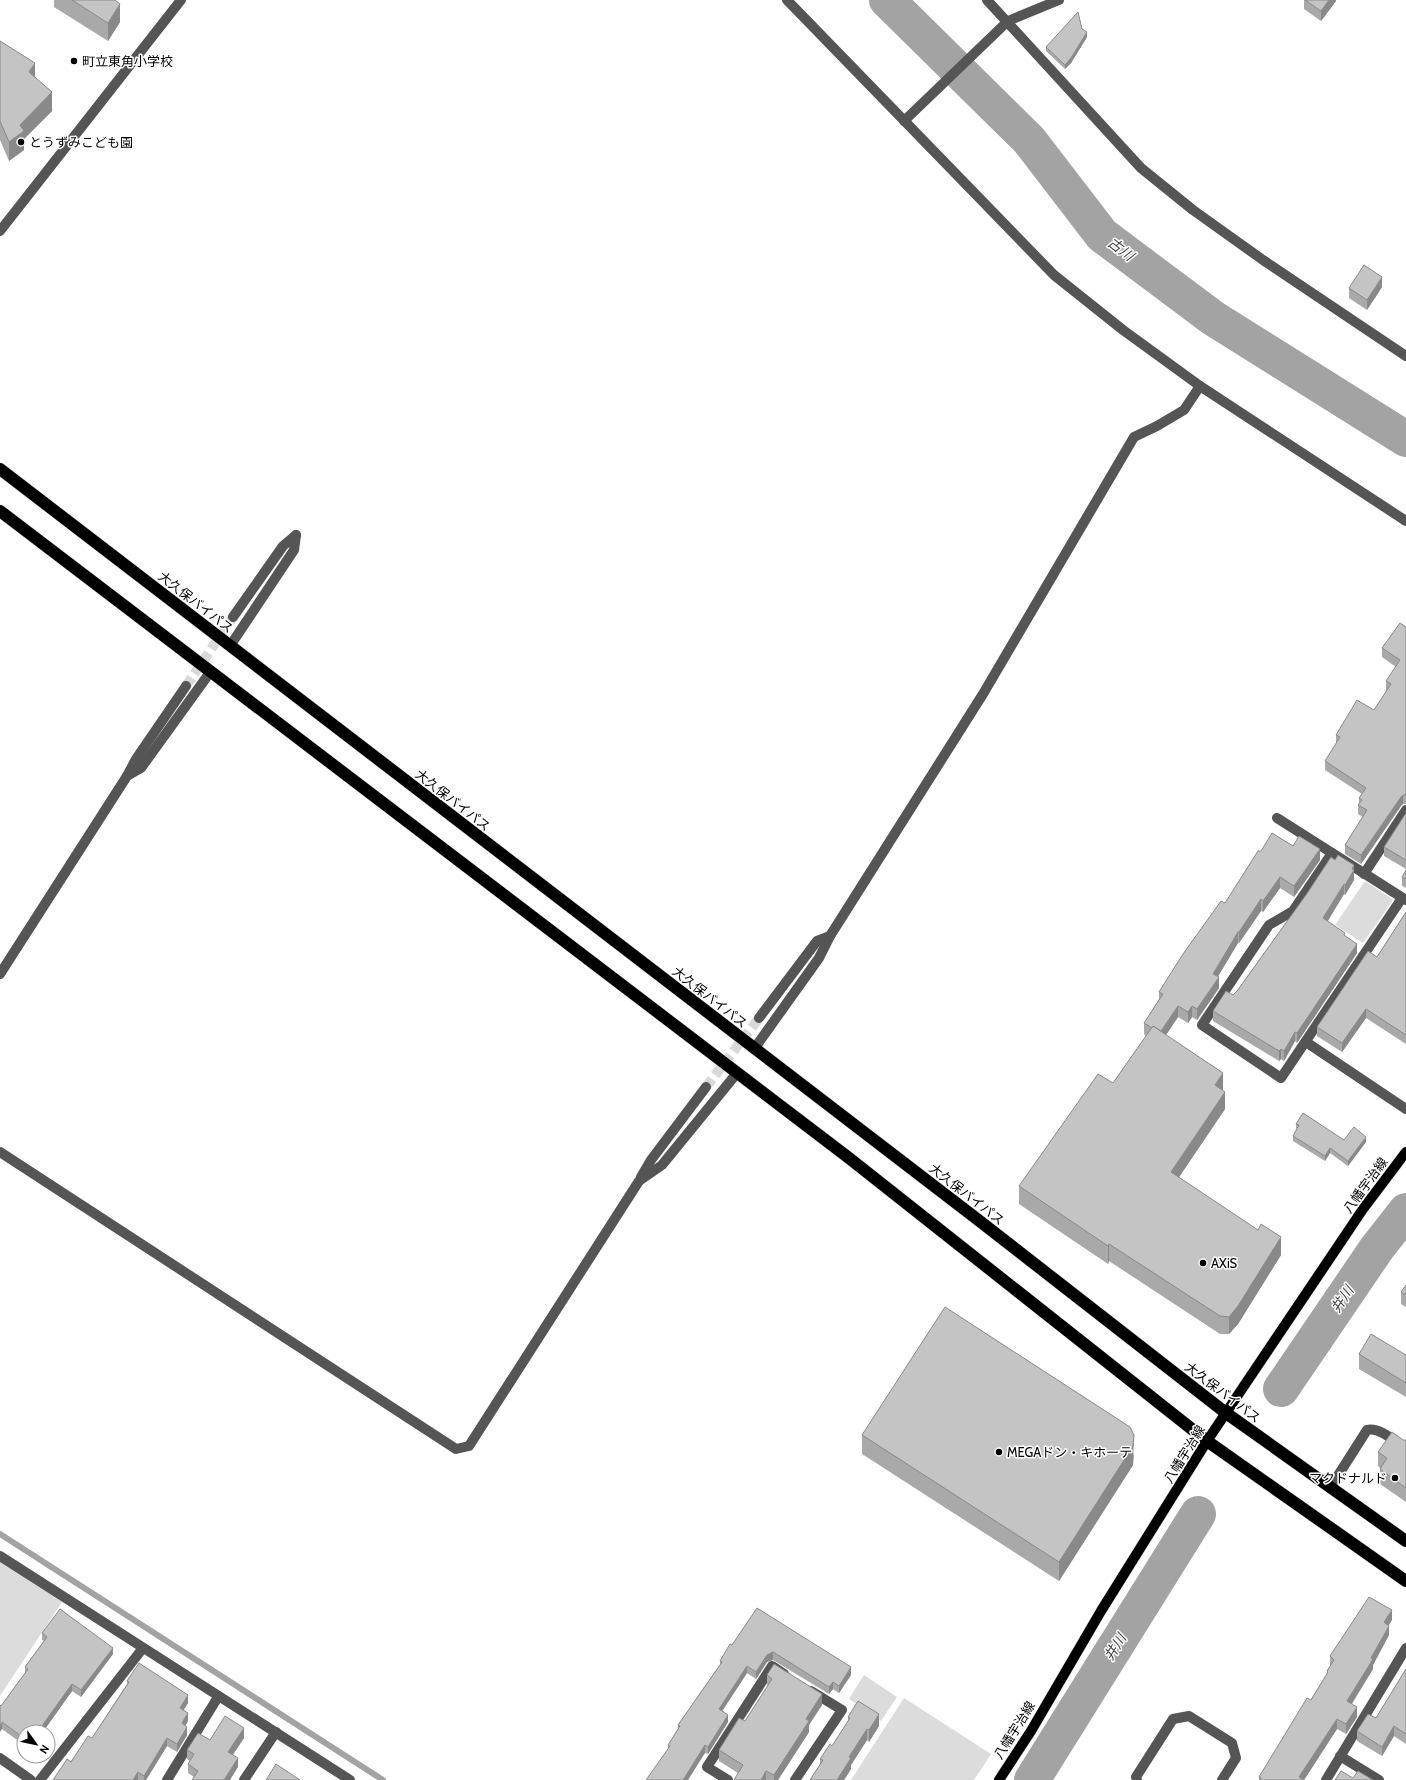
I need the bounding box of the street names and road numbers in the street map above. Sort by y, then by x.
street label: 大久保バイパス [155,568,237,636]
street label: 大久保バイパス [412,766,494,834]
street label: 大久保バイパス [669,963,751,1031]
street label: 八幡宇治線 [1339,1154,1391,1216]
street label: 大久保バイパス [926,1160,1008,1228]
street label: 大久保バイパス [1182,1358,1264,1426]
street label: 八幡宇治線 [1160,1422,1208,1486]
street label: 八幡宇治線 [990,1698,1038,1762]

